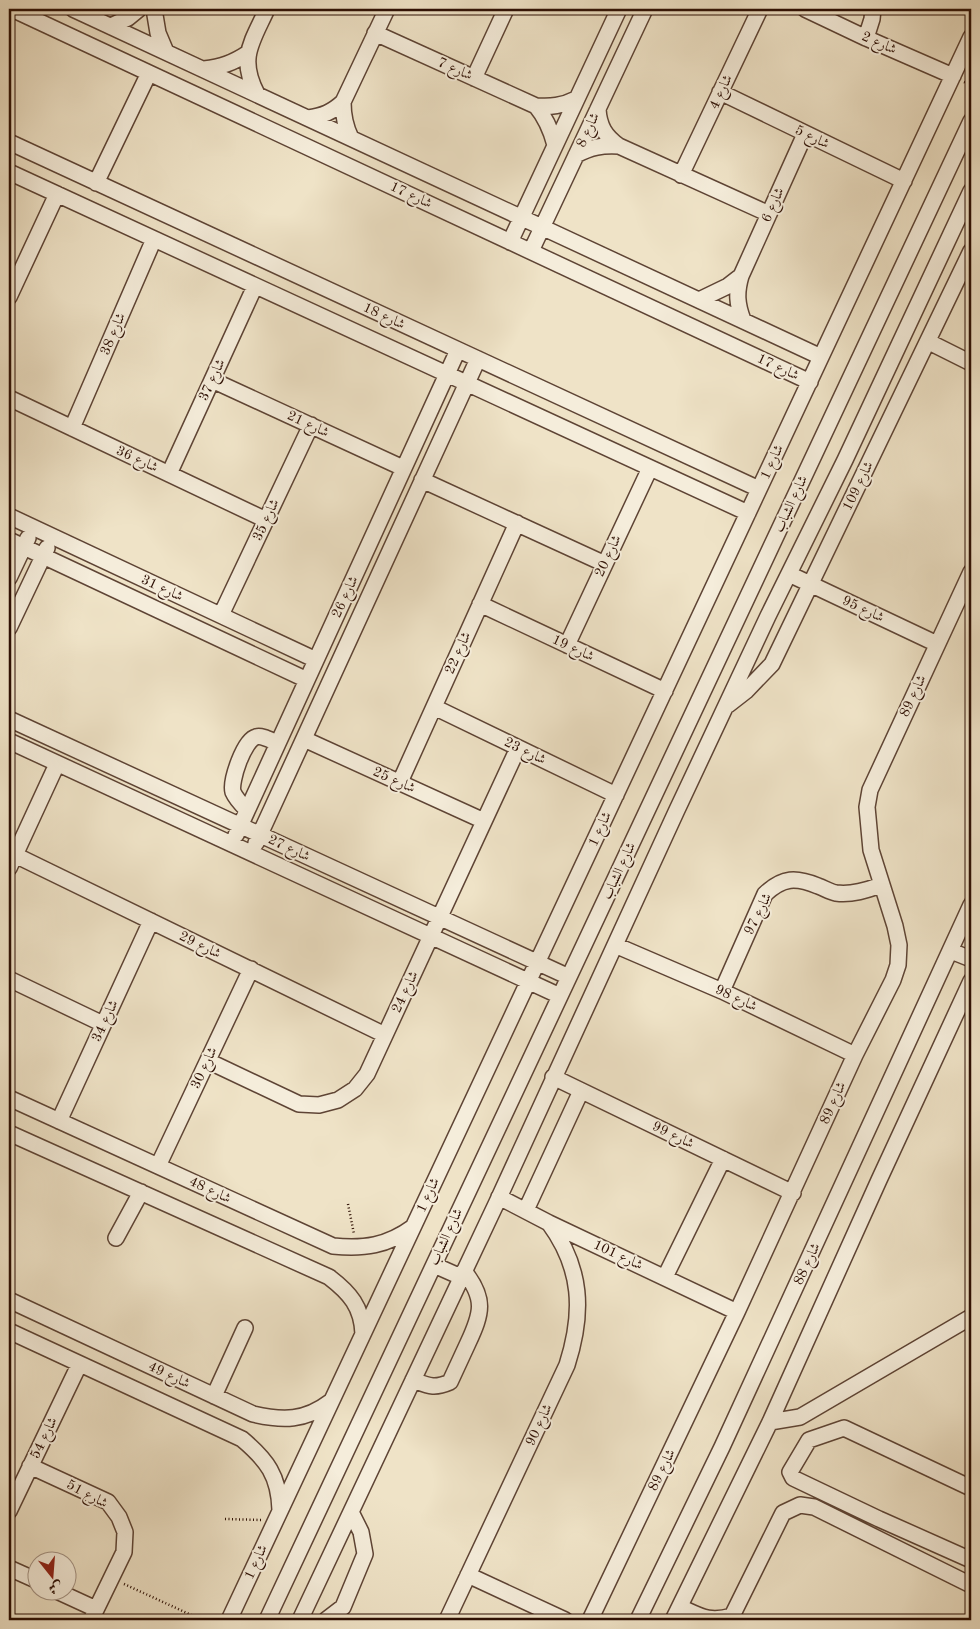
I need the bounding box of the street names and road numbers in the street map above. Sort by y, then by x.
street label: شارع 2 [858,29,898,60]
street label: شارع 7 [434,55,474,86]
street label: شارع 4 [707,73,739,113]
street label: شارع 8 [574,111,606,151]
street label: شارع 5 [791,123,831,155]
street label: شارع 17 [386,179,434,214]
street label: شارع 6 [759,186,790,226]
street label: شارع 18 [359,300,407,335]
street label: شارع 38 [98,311,132,359]
street label: شارع 17 [753,351,801,386]
street label: شارع 37 [196,357,231,405]
street label: شارع 21 [283,408,331,443]
street label: شارع 36 [112,443,160,478]
street label: شارع 1 [758,443,790,483]
street label: شارع 109 [840,459,879,514]
street label: شارع الشباب [772,473,814,536]
street label: شارع 35 [250,497,285,545]
street label: شارع 20 [592,533,627,581]
street label: شارع 31 [137,572,185,607]
street label: شارع 26 [329,574,364,622]
street label: شارع 95 [838,593,886,628]
street label: شارع 22 [443,630,477,678]
street label: شارع 19 [548,632,596,667]
street label: شارع 89 [897,673,932,721]
street label: شارع 23 [500,735,548,771]
street label: شارع 25 [369,765,417,799]
street label: شارع 1 [586,810,618,850]
street label: شارع 27 [264,832,312,867]
street label: شارع الشباب [600,840,642,903]
street label: شارع 97 [742,891,778,939]
street label: شارع 29 [175,929,223,965]
street label: شارع 24 [389,969,424,1017]
street label: شارع 98 [711,982,759,1017]
street label: شارع 34 [89,998,124,1046]
street label: شارع 30 [188,1045,223,1093]
street label: شارع 89 [818,1080,852,1128]
street label: شارع 99 [648,1119,696,1155]
street label: شارع 48 [185,1174,233,1209]
street label: شارع 1 [414,1176,446,1216]
street label: شارع الشباب [427,1206,469,1269]
street label: شارع 101 [590,1238,645,1276]
street label: شارع 88 [791,1241,826,1289]
street label: شارع 49 [144,1359,192,1394]
street label: شارع 90 [523,1402,558,1450]
street label: شارع 54 [28,1415,64,1463]
street label: شارع 89 [646,1447,682,1495]
street label: شارع 51 [62,1477,110,1514]
street label: شارع 1 [242,1543,274,1583]

